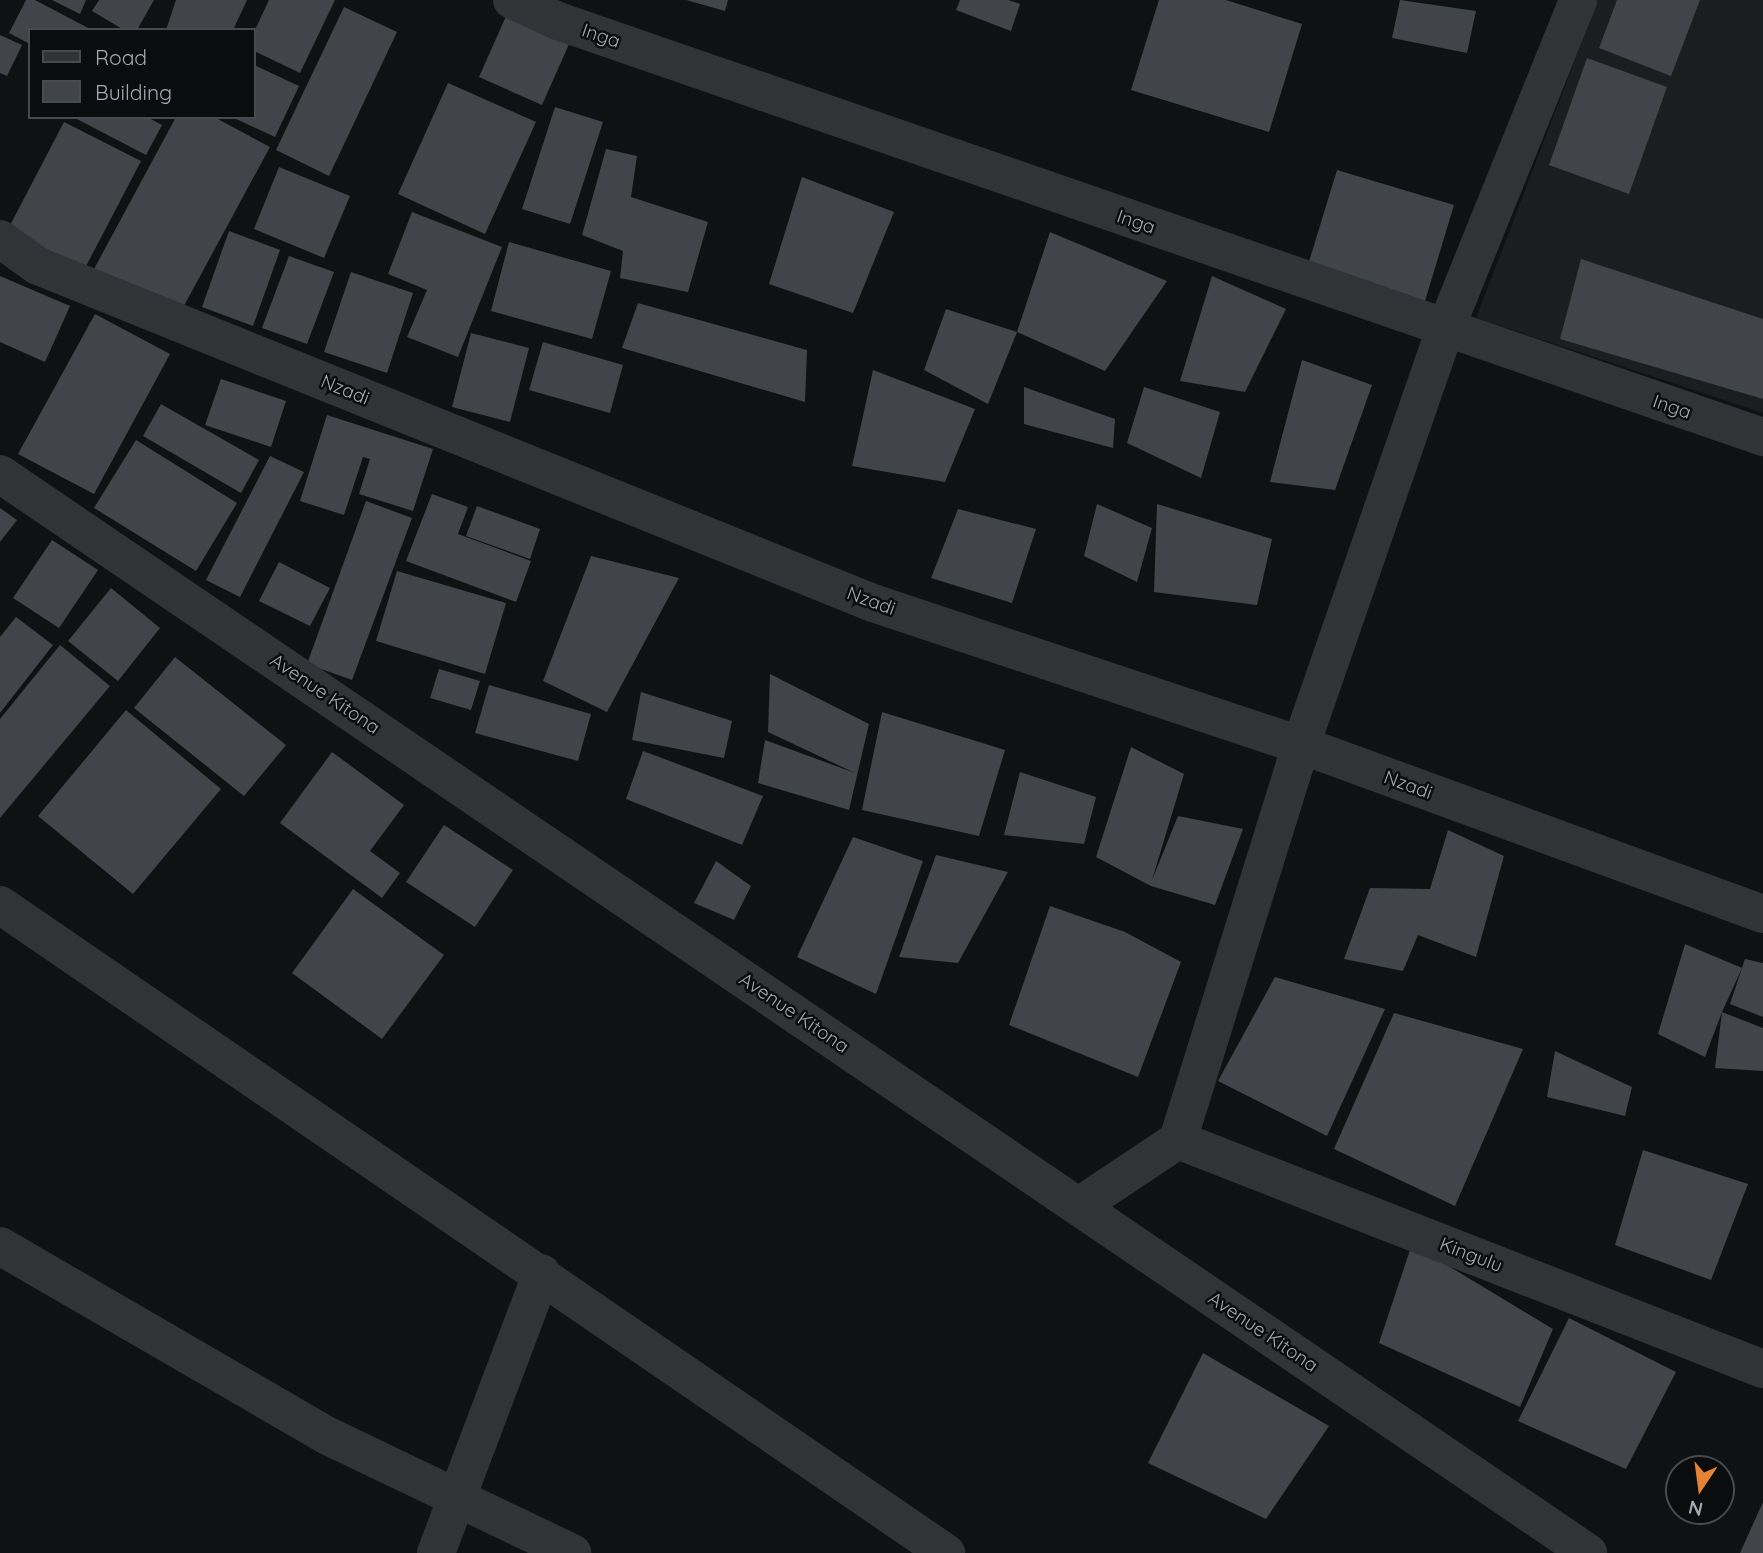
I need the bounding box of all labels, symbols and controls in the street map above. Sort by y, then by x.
street label: Inga [579,19,623,53]
legend [28,28,256,119]
text: Road [95,44,147,70]
text: Building [95,79,172,105]
street label: Inga [1114,205,1158,239]
street label: Nzadi [318,370,372,410]
street label: Inga [1650,390,1694,424]
street label: Nzadi [844,582,898,620]
street label: Avenue Kitona [266,649,384,739]
street label: Nzadi [1381,766,1435,804]
street label: Avenue Kitona [735,968,853,1058]
street label: Kingulu [1436,1233,1506,1277]
street label: Avenue Kitona [1204,1287,1322,1377]
north arrow [1665,1455,1735,1525]
text: N [1686,1495,1705,1522]

